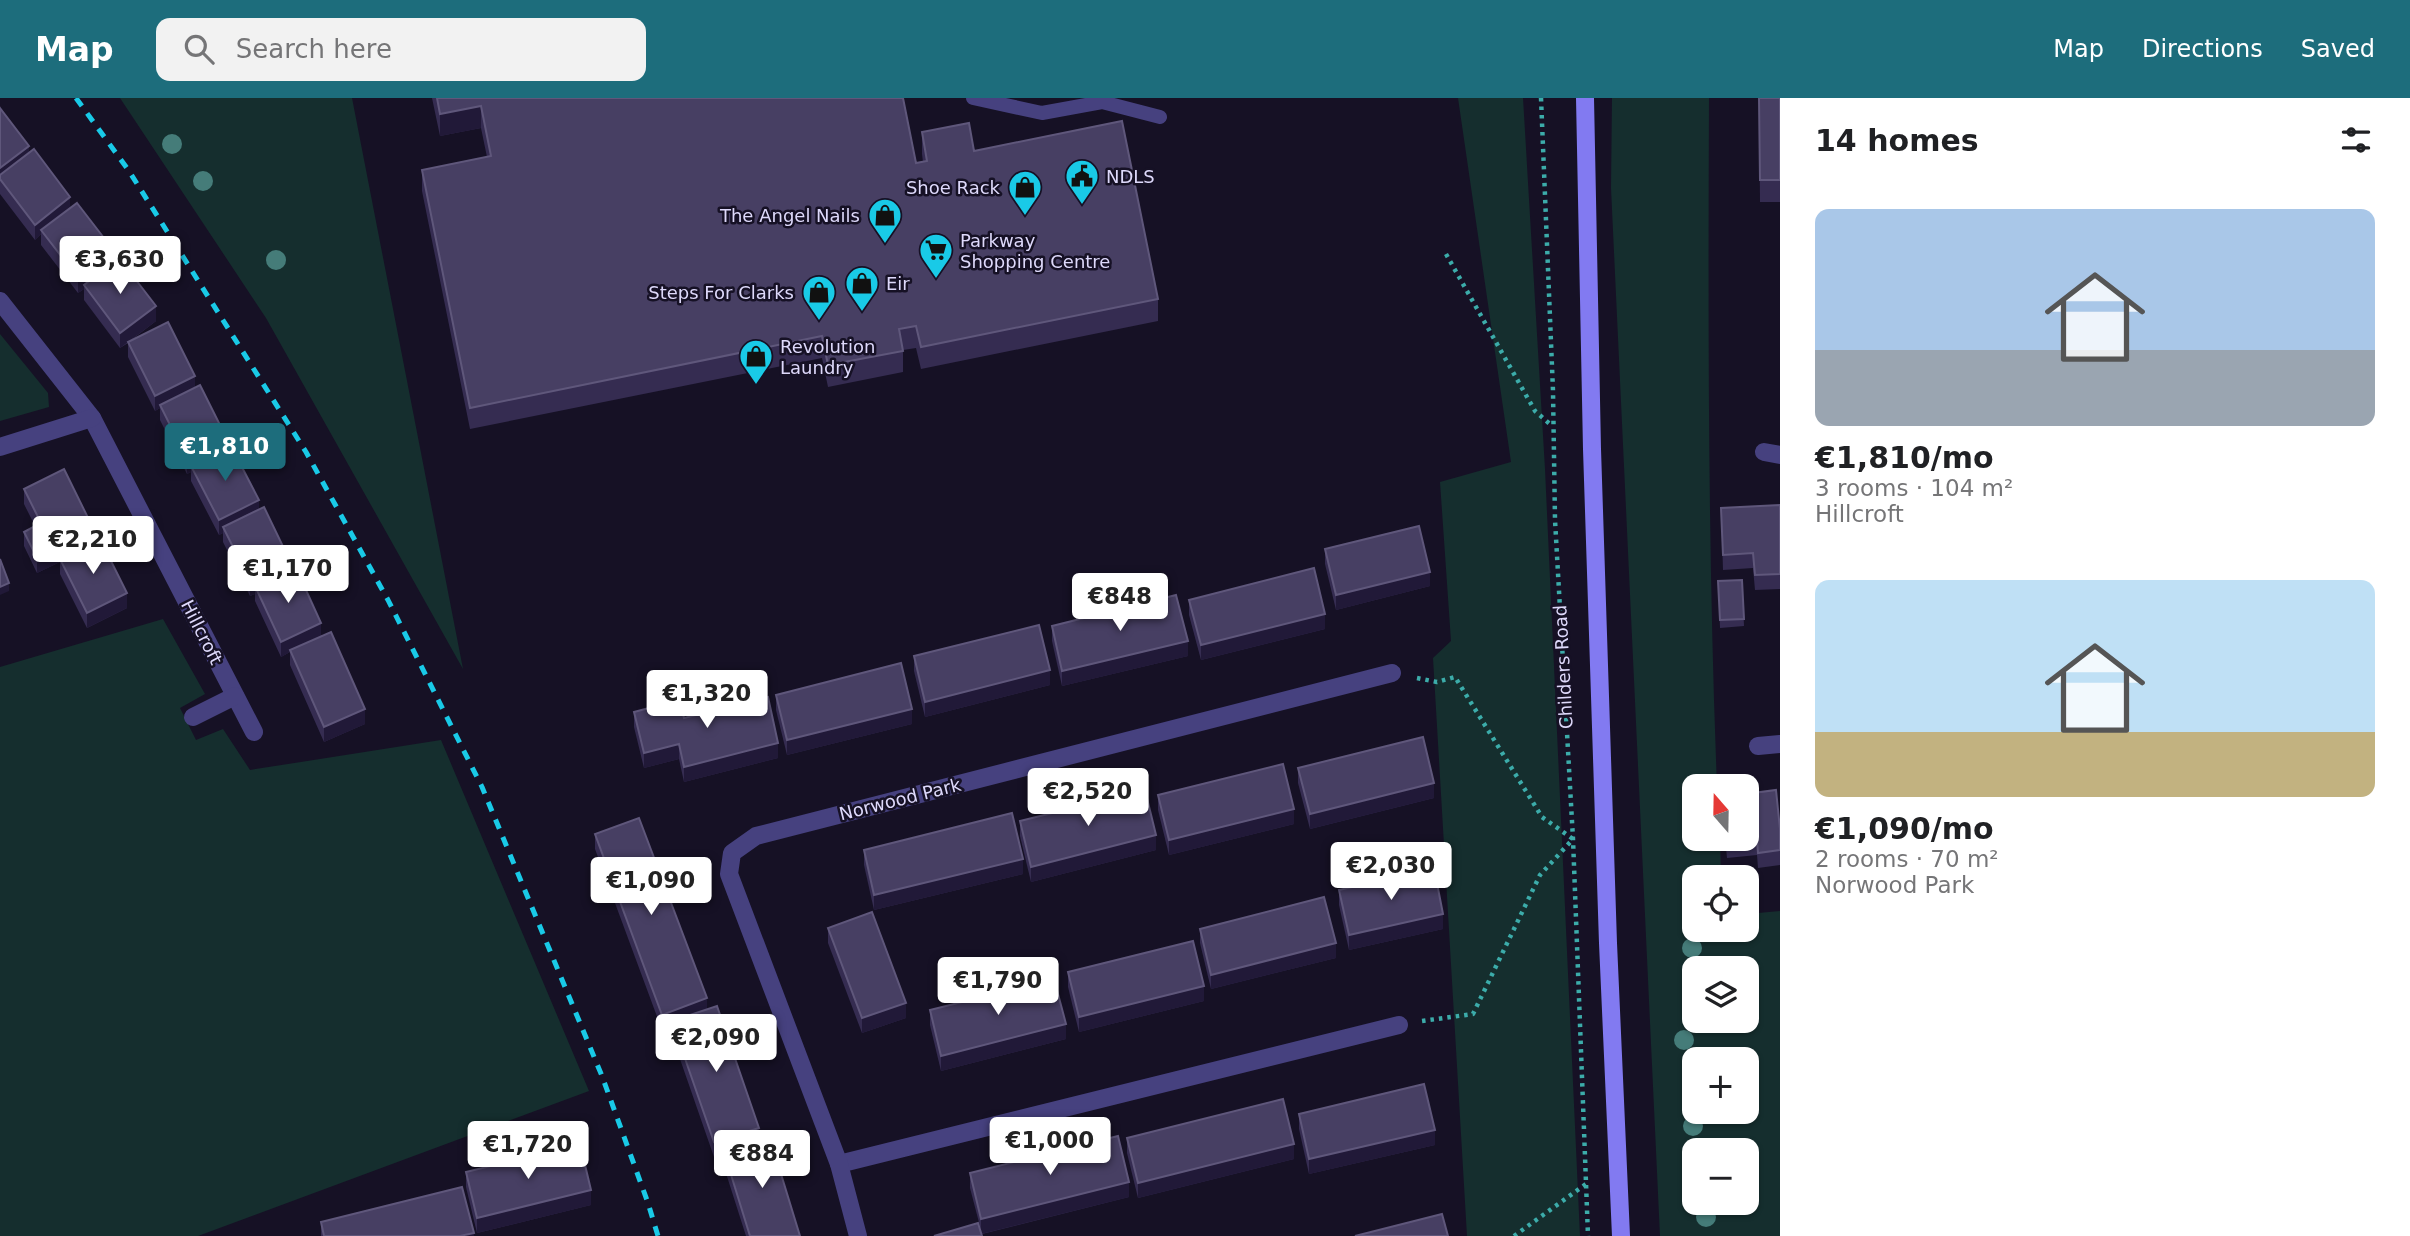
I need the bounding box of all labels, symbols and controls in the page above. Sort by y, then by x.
search box [156,18,646,81]
text: Map [35,30,114,69]
icon: search [180,30,218,68]
text: Search here [236,34,392,64]
text: Map [2053,35,2104,63]
text: Directions [2142,35,2263,63]
text: Saved [2301,35,2375,63]
icon: filters [2337,121,2375,159]
text: 14 homes [1815,123,1979,158]
public building icon: NDLS [1063,157,1101,206]
place label: NDLS [1106,166,1155,187]
shop icon: Shoe Rack [1006,168,1044,217]
place label: Shoe Rack [906,177,1001,198]
shop icon: The Angel Nails [866,196,904,245]
place label: The Angel Nails [719,205,860,226]
place label: Parkway Shopping Centre [960,230,1110,272]
supermarket icon: Parkway Shopping Centre [917,231,955,280]
pin: €3,630 [63,236,177,296]
text: €3,630 [76,246,164,272]
icon: home [2032,254,2158,380]
shop icon: Eir [843,264,881,313]
shop icon: Steps For Clarks [800,273,838,322]
place label: Eir [886,273,910,294]
place label: Steps For Clarks [648,282,794,303]
place label: Revolution Laundry [780,336,875,378]
shop icon: Revolution Laundry [737,337,775,386]
pin: €1,810 [168,424,282,483]
text: €1,810 [181,433,269,459]
text: €1,810/mo [1815,440,1994,475]
text: 3 rooms · 104 m² [1815,475,2013,501]
text: Hillcroft [1815,501,1904,527]
pin: €2,210 [36,517,150,576]
text: €2,210 [49,526,137,552]
pin: €1,170 [231,546,345,605]
text: €1,170 [244,555,332,581]
pin: €848 [1079,574,1161,633]
text: €848 [1088,583,1152,609]
street label: Hillcroft [177,596,227,668]
street label: Childers Road [1549,604,1577,730]
icon: home [2032,625,2158,751]
pin: €1,320 [650,670,764,730]
text: €1,320 [663,680,751,706]
pin: €2,520 [1031,768,1145,828]
street label: Norwood Park [837,774,964,824]
north arrow [1682,774,1759,850]
map controls [1682,774,1759,1215]
text: €2,520 [1044,778,1132,804]
text: €1,090/mo [1815,811,1994,846]
pin: €2,030 [1334,842,1448,902]
text: 2 rooms · 70 m² [1815,846,1999,872]
text: €2,030 [1347,852,1435,878]
pin: €1,090 [594,858,708,917]
button: locate [1682,865,1759,942]
text: €1,090 [607,867,695,893]
text: Norwood Park [1815,872,1974,898]
button: layers [1682,956,1759,1033]
pin: €1,790 [941,958,1055,1017]
text: €1,790 [954,967,1042,993]
pin: €2,090 [659,1014,773,1074]
text: €2,090 [672,1024,760,1050]
button: + [1682,1047,1759,1124]
pin: €1,000 [993,1118,1107,1177]
pin: €1,720 [471,1122,585,1181]
text: €1,000 [1006,1127,1094,1153]
pin: €884 [721,1130,803,1190]
text: €1,720 [484,1131,572,1157]
button: − [1682,1138,1759,1215]
text: €884 [730,1140,794,1166]

